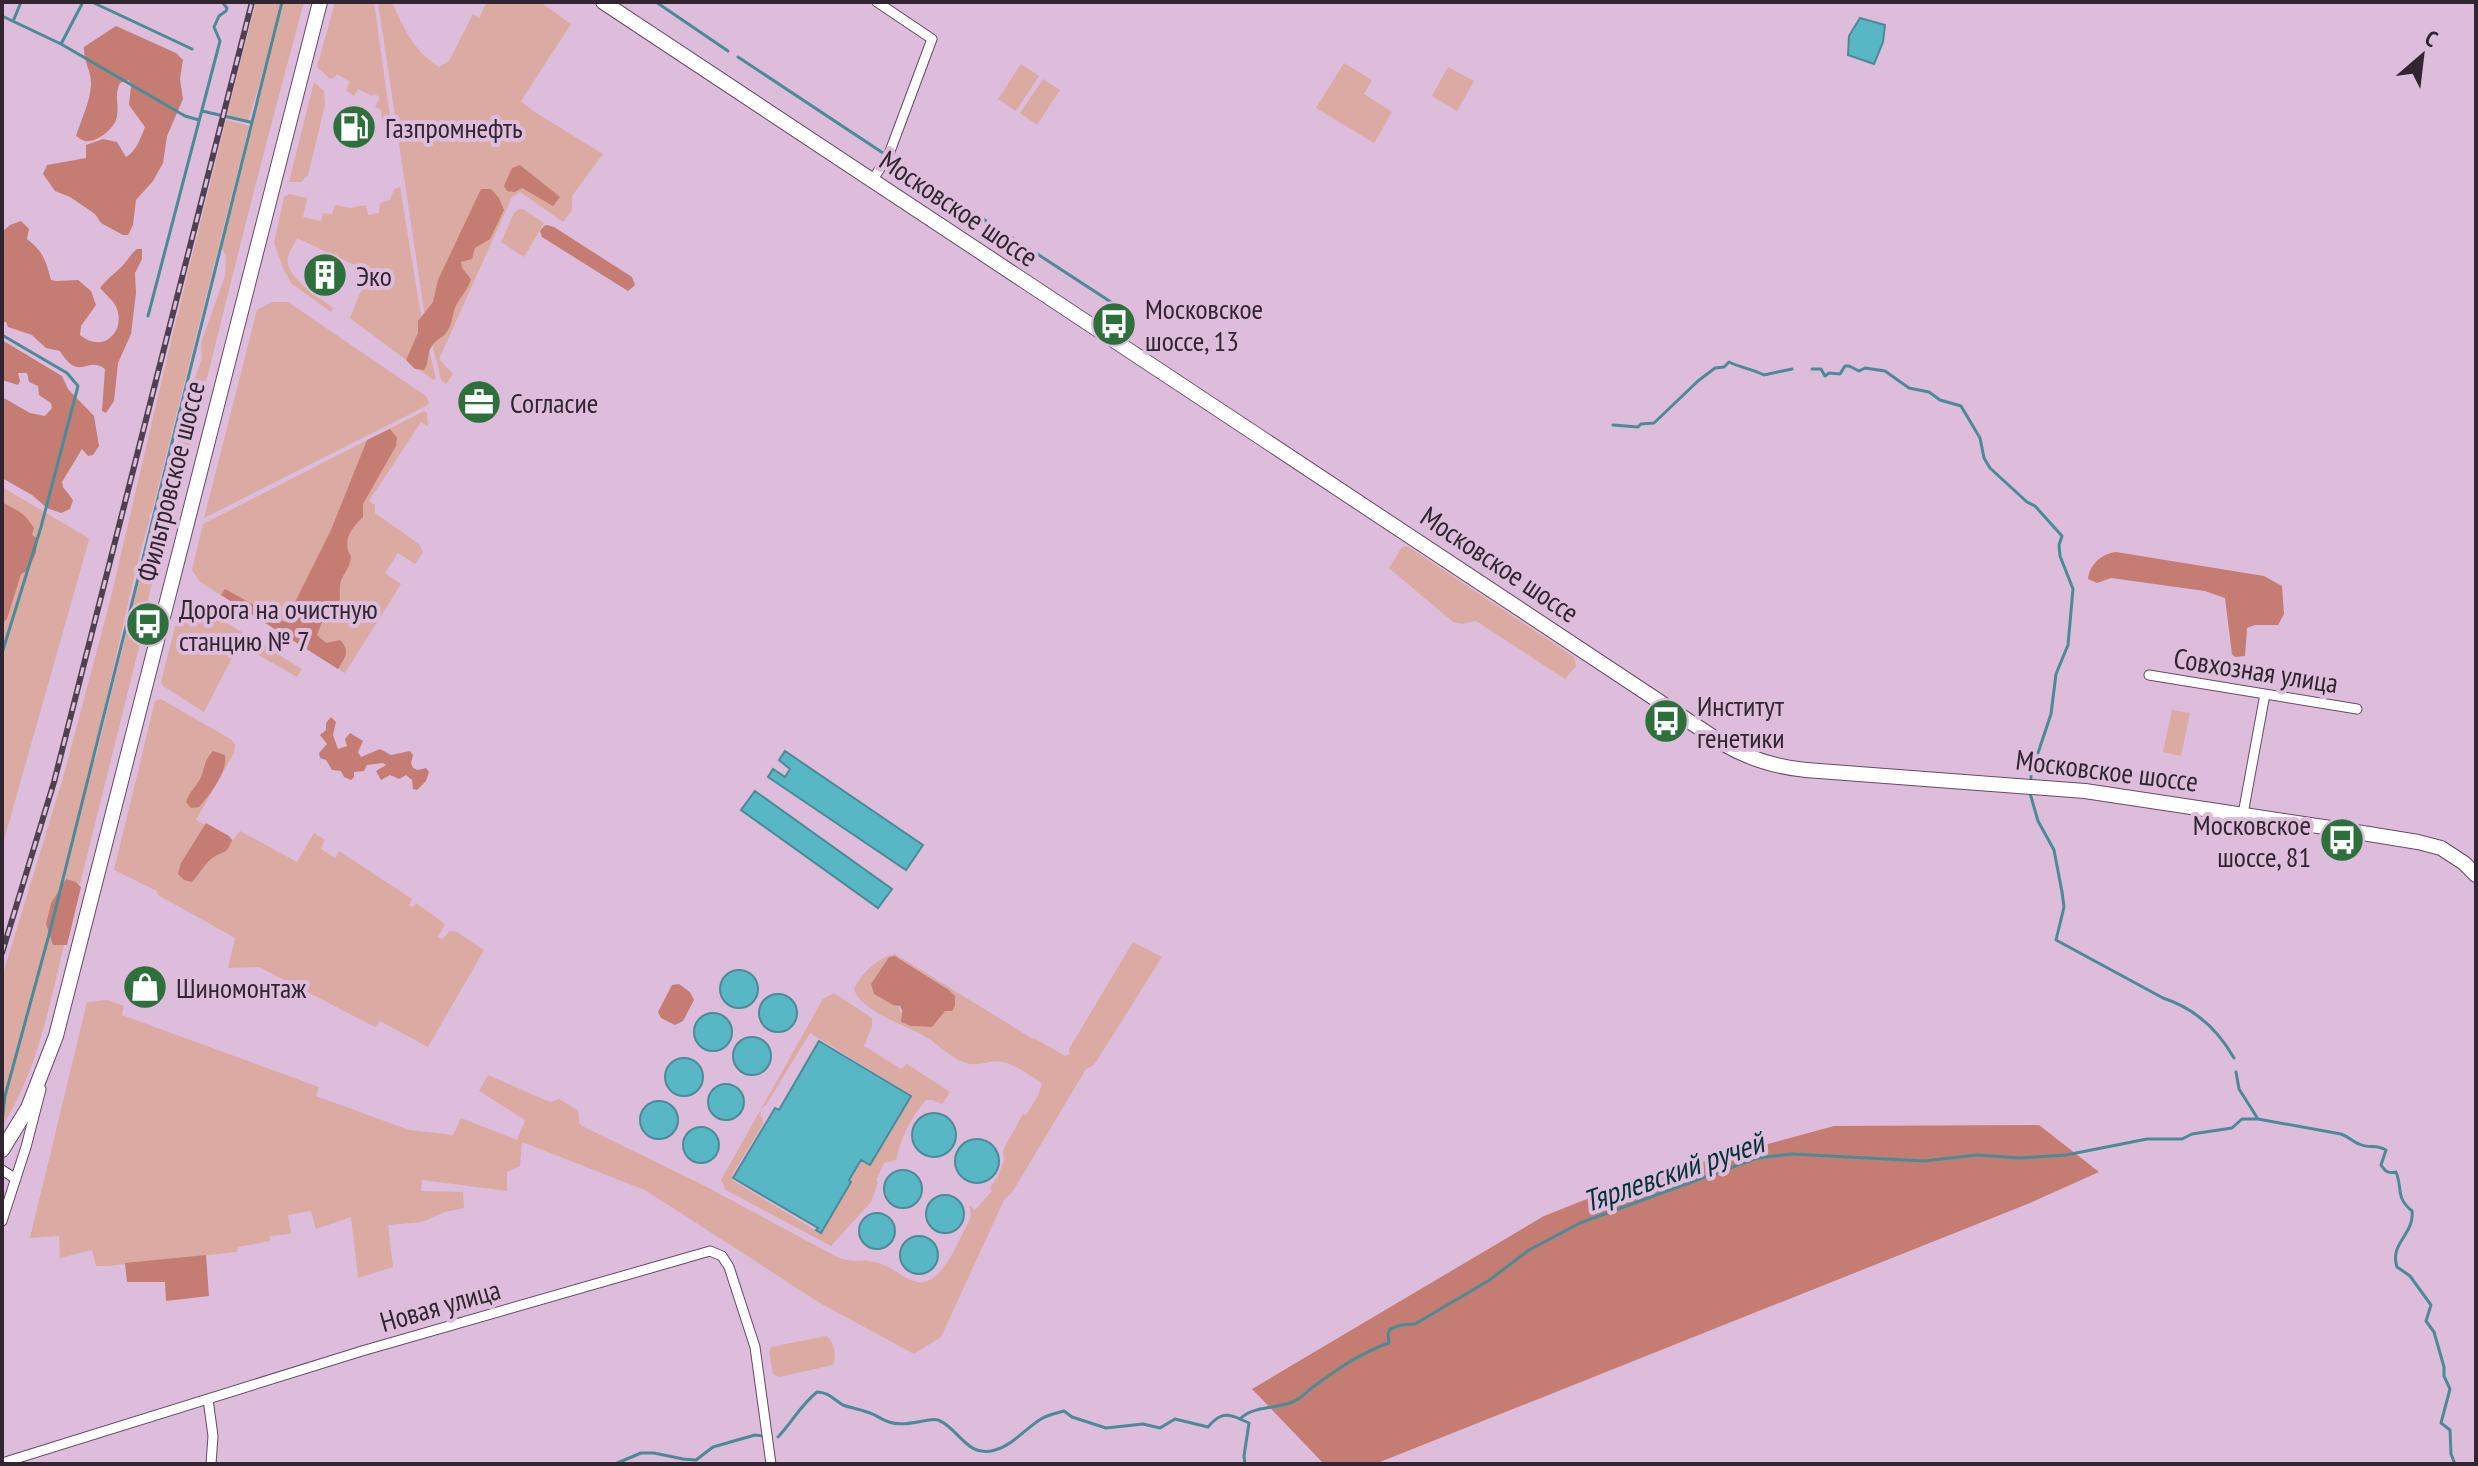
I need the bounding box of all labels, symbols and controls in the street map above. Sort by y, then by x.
north arrow [2382,16,2462,96]
text: С [2420,24,2442,53]
fuel station icon: Газпромнефть [330,103,378,151]
place label: Газпромнефть [385,109,523,146]
street label: Московское шоссе [873,141,1045,275]
building icon: Эко [301,251,349,299]
place label: Эко [356,257,392,294]
place label: Московское шоссе, 13 [1145,290,1263,359]
bus stop icon: Московское шоссе, 13 [1090,300,1138,348]
street label: Фильтровское шоссе [127,377,213,585]
office icon: Согласие [455,378,503,426]
place label: Согласие [510,384,598,421]
street label: Московское шоссе [1414,497,1586,631]
place label: Дорога на очистную станцию № 7 [179,590,378,659]
bus stop icon: Дорога на очистную станцию № 7 [124,600,172,648]
street label: Совхозная улица [2171,639,2341,701]
place label: Институт генетики [1697,687,1785,756]
bus stop icon: Институт генетики [1642,697,1690,745]
street label: Московское шоссе [2014,740,2200,800]
place label: Московское шоссе, 81 [2193,806,2311,875]
bus stop icon: Московское шоссе, 81 [2318,816,2366,864]
shop icon: Шиномонтаж [121,963,169,1011]
place label: Шиномонтаж [176,969,307,1006]
water label: Тярлевский ручей [1577,1121,1771,1220]
street label: Новая улица [375,1270,505,1340]

